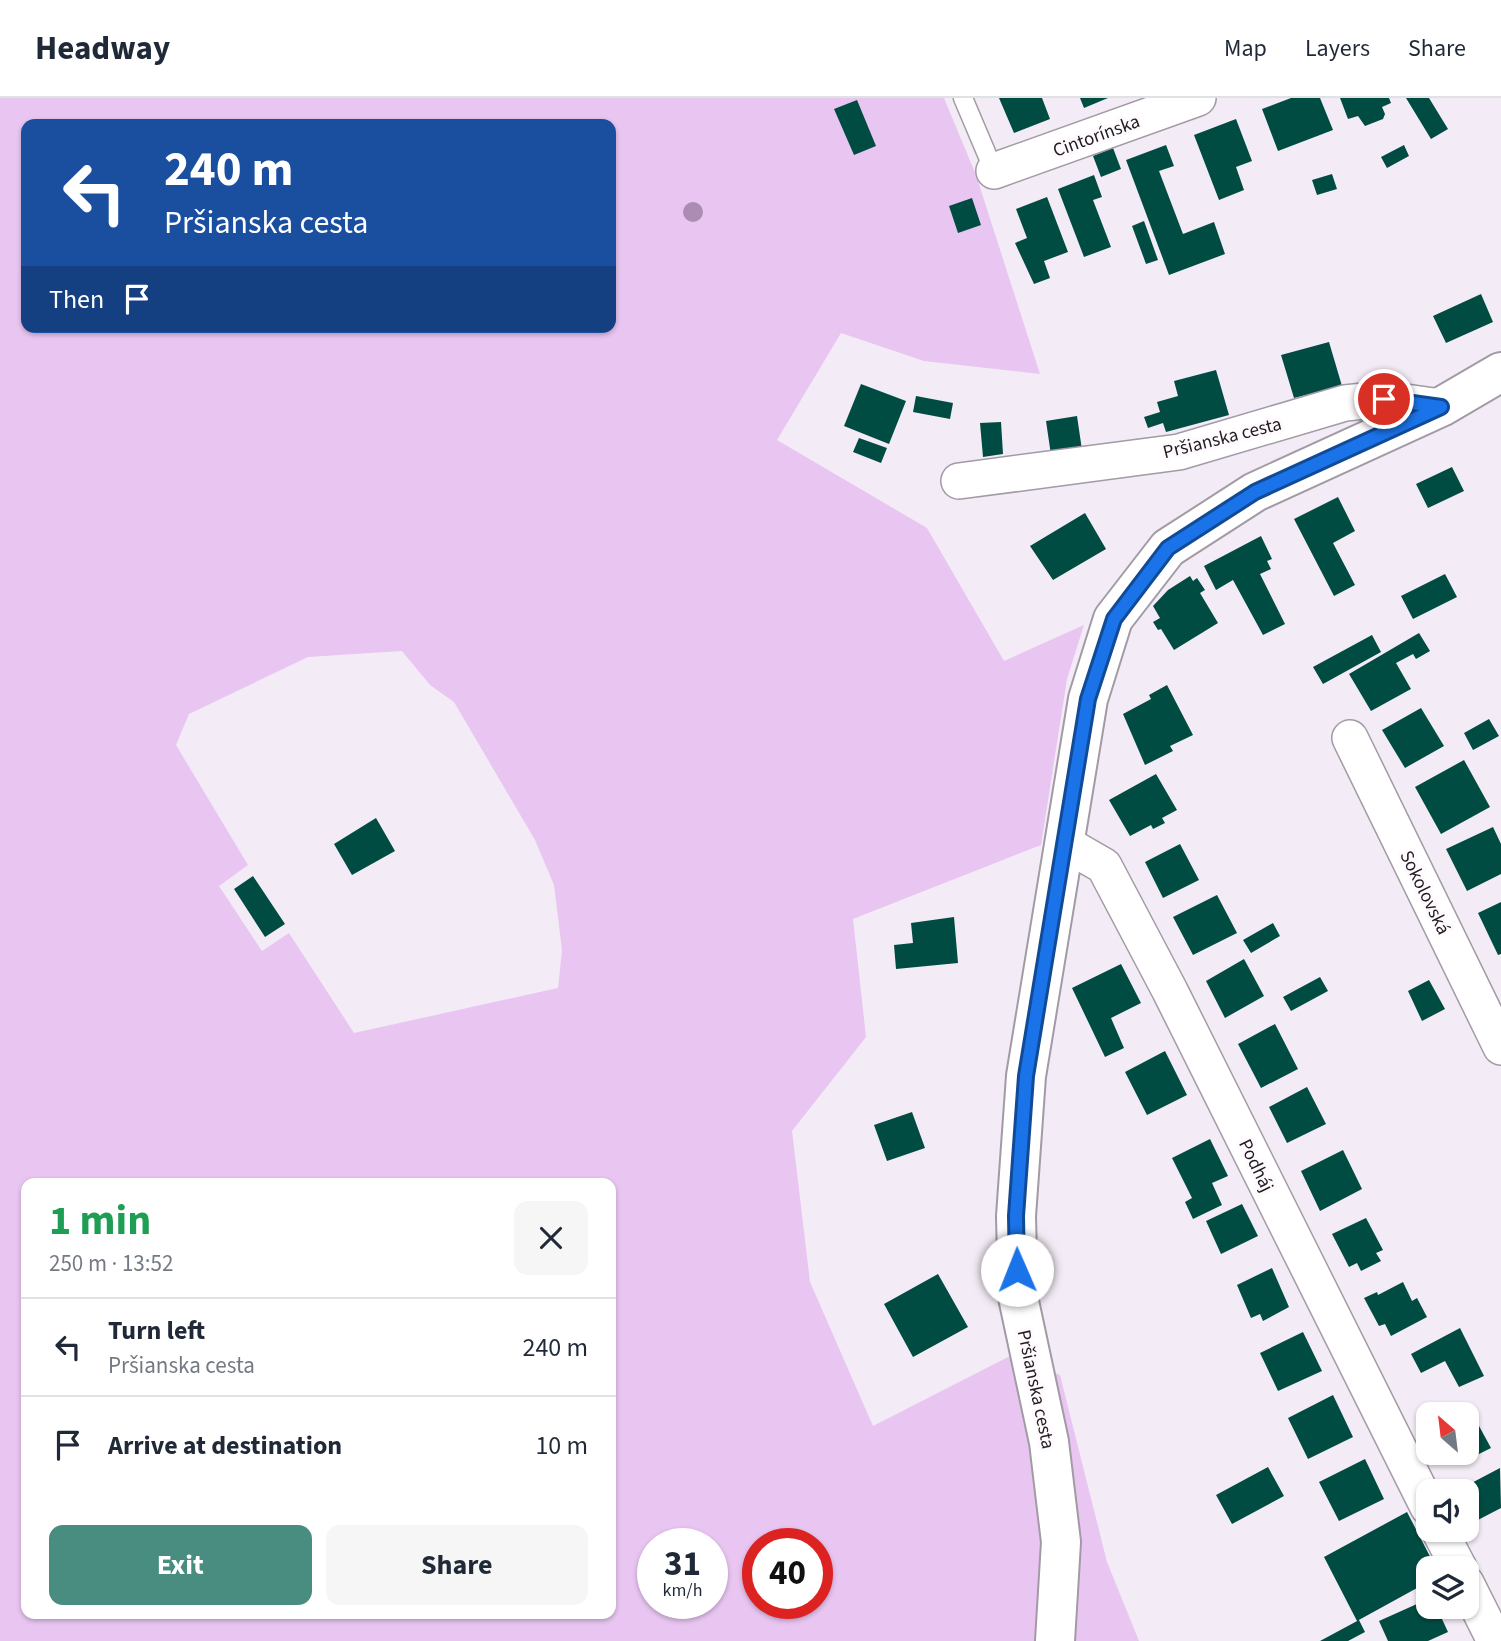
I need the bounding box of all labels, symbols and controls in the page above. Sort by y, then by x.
text: Headway [35,25,170,72]
text: Map [1224,31,1267,66]
text: Layers [1305,31,1370,66]
text: Share [1408,31,1466,66]
street label: Cintorínska [1049,108,1144,165]
text: 240 m [164,135,293,205]
icon: left [49,147,140,238]
text: Pršianska cesta [164,200,368,246]
icon: arrive [118,280,156,318]
text: Then [49,281,104,318]
pin [1354,369,1414,429]
icon: arrive [1365,380,1403,418]
street label: Pršianska cesta [1160,411,1284,466]
street label: Sokolovská [1393,846,1457,939]
street label: Podháj [1231,1135,1280,1197]
text: 1 min [49,1191,151,1251]
button: close [514,1201,588,1275]
position arrow [980,1233,1054,1307]
text: 250 m · 13:52 [49,1247,173,1280]
text: Turn left [108,1312,205,1349]
street label: Pršianska cesta [1010,1327,1061,1451]
icon: left [49,1328,87,1366]
text: 240 m [522,1329,588,1366]
text: Pršianska cesta [108,1349,255,1382]
north arrow [1416,1402,1479,1465]
map controls [1416,1402,1479,1619]
icon: arrive [49,1426,87,1464]
text: Arrive at destination [108,1427,342,1464]
text: 10 m [535,1427,588,1464]
button: sound [1416,1479,1479,1542]
button: Exit [49,1525,312,1605]
button: Share [326,1525,588,1605]
speed limit sign: 40 [742,1528,833,1619]
text: 31 [664,1539,701,1589]
button: layers [1416,1556,1479,1619]
text: km/h [663,1578,702,1603]

